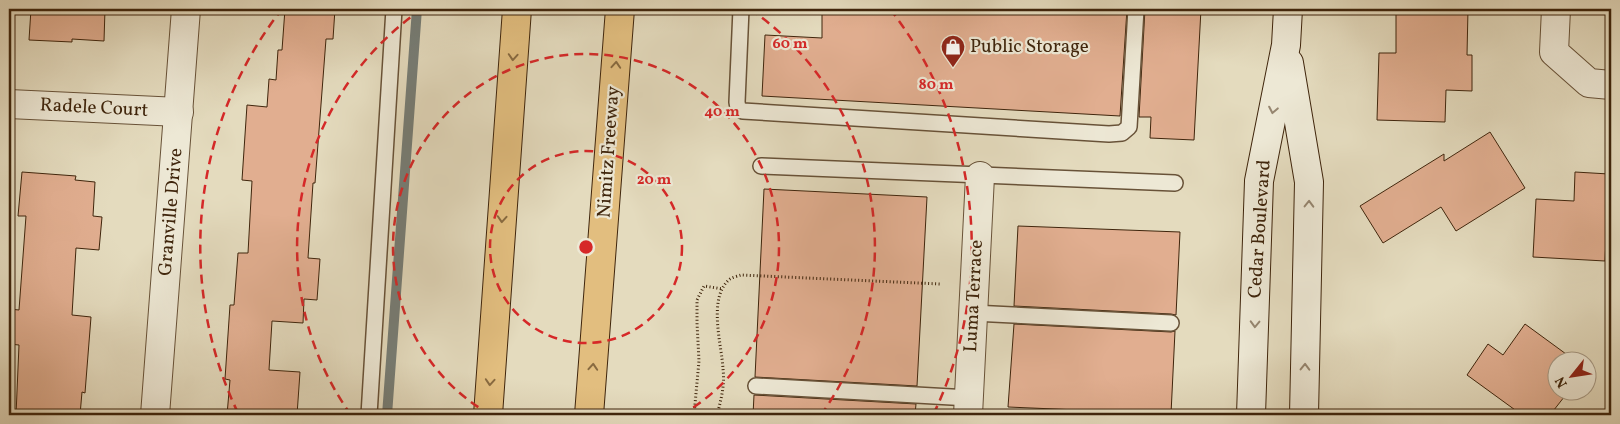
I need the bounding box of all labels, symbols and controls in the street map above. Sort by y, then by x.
text: 60 m [773,34,808,55]
shop icon: Public Storage [940,34,966,68]
place label: Public Storage [970,34,1089,60]
one-way arrow [508,54,519,62]
one-way arrow [610,61,621,69]
text: 80 m [919,75,954,96]
street label: Nimitz Freeway [591,85,627,219]
street label: Radele Court [39,92,149,124]
text: 40 m [704,102,740,123]
one-way arrow [1269,106,1279,115]
street label: Granville Drive [152,147,190,277]
street label: Cedar Boulevard [1242,159,1278,299]
text: 20 m [637,170,672,191]
one-way arrow [1303,200,1314,208]
one-way arrow [496,216,507,224]
centre of rings [577,238,595,256]
street label: Luma Terrace [958,239,990,353]
one-way arrow [1249,320,1260,328]
north arrow [1548,352,1598,402]
one-way arrow [587,362,598,370]
one-way arrow [1300,362,1310,370]
text: N [1551,373,1573,391]
one-way arrow [485,378,496,386]

